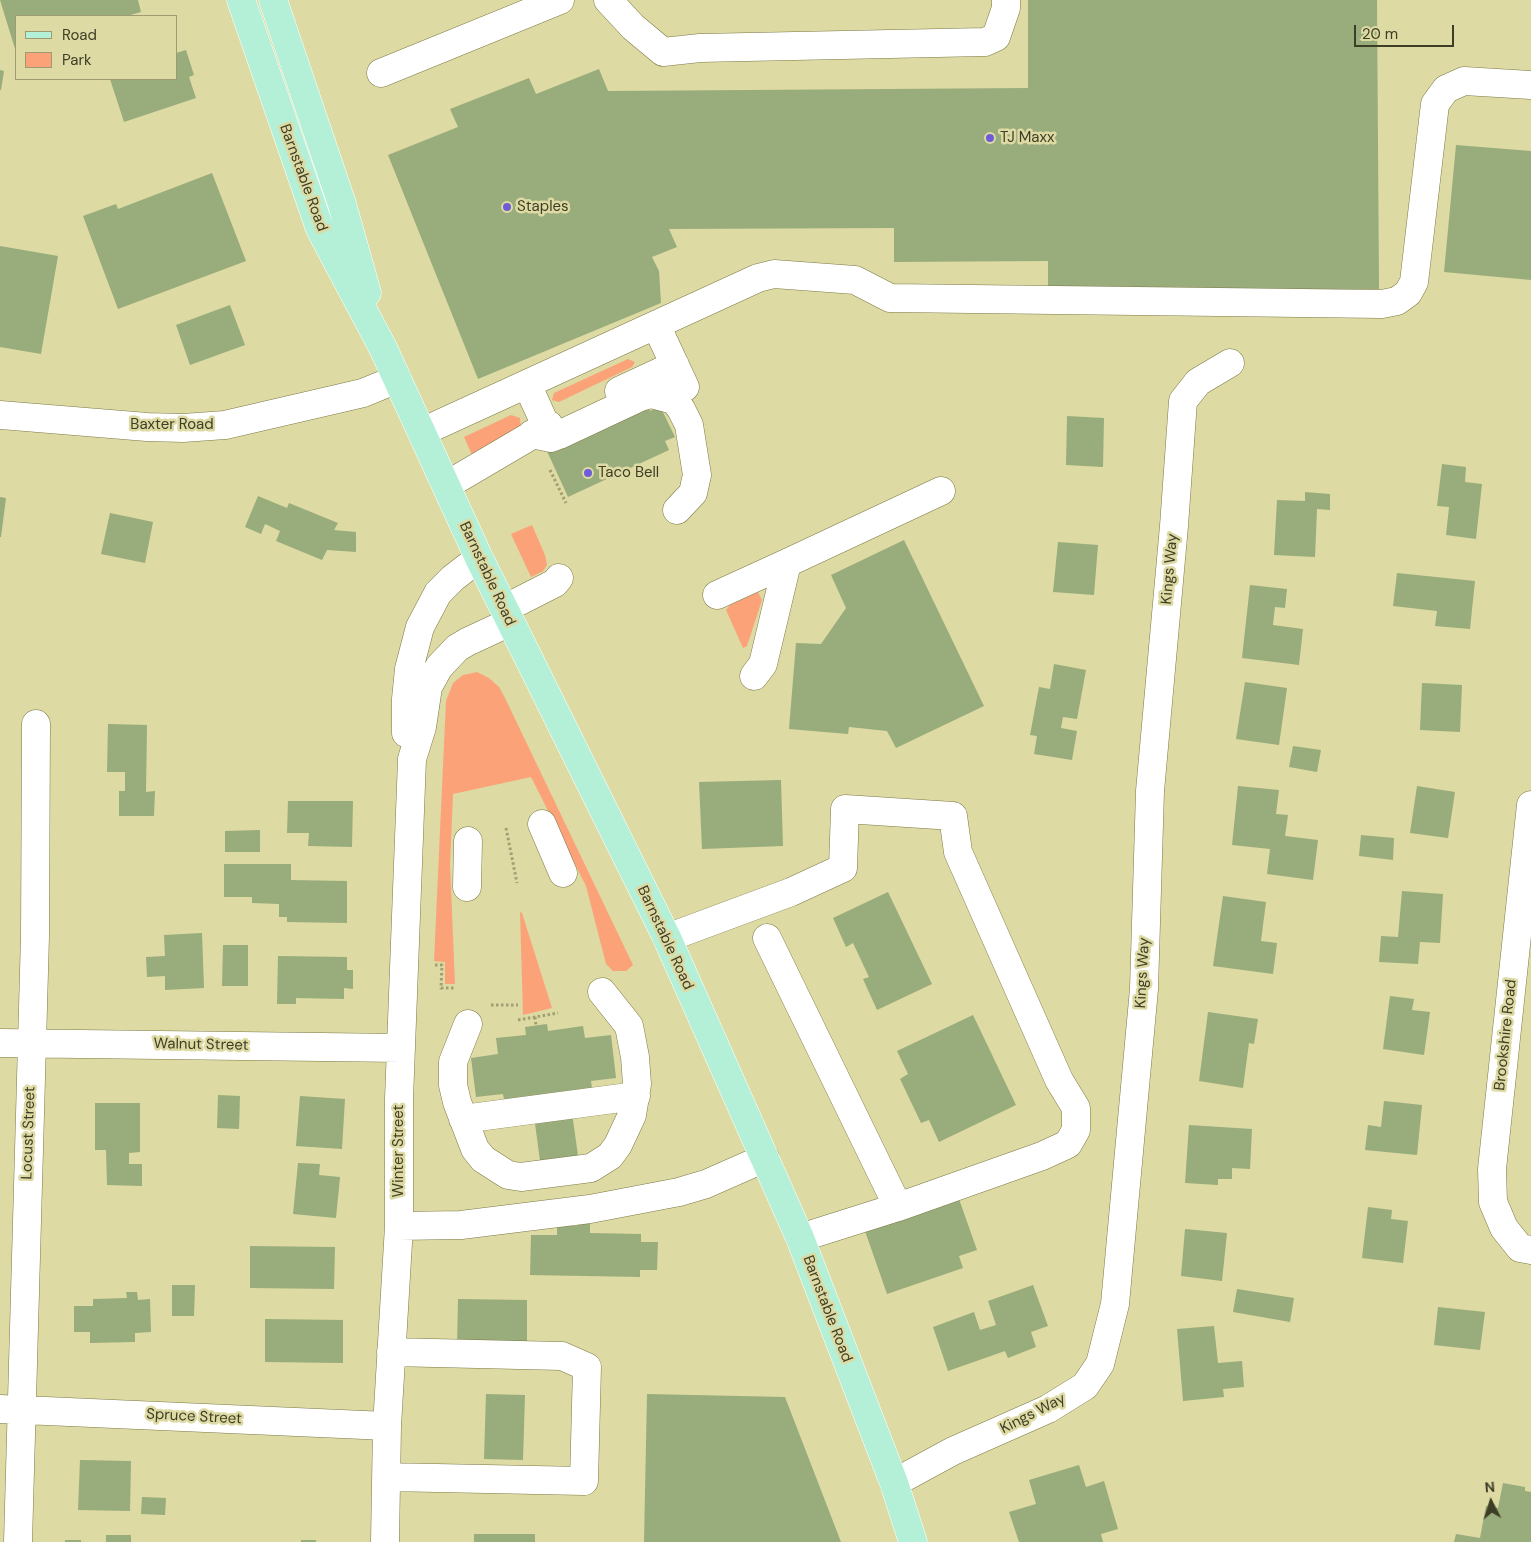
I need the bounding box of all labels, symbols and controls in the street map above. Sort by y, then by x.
legend [15,15,178,80]
scale bar [1356,15,1456,47]
text: 20 m [1362,24,1398,44]
text: Road [62,25,97,45]
text: Park [62,50,92,70]
street label: Barnstable Road [275,122,331,234]
place label: TJ Maxx [1000,129,1054,147]
marker: TJ Maxx [984,132,996,144]
place label: Staples [517,198,569,216]
marker: Staples [501,201,513,213]
street label: Baxter Road [130,416,214,434]
place label: Taco Bell [598,464,659,482]
marker: Taco Bell [582,467,594,479]
street label: Barnstable Road [455,519,519,629]
street label: Kings Way [1158,533,1182,605]
street label: Barnstable Road [633,883,697,993]
street label: Kings Way [1132,937,1154,1009]
street label: Brookshire Road [1491,979,1521,1091]
street label: Walnut Street [153,1035,249,1055]
street label: Locust Street [18,1086,40,1180]
street label: Winter Street [390,1105,408,1197]
street label: Barnstable Road [798,1253,856,1365]
street label: Kings Way [997,1390,1069,1438]
street label: Spruce Street [146,1406,242,1428]
north arrow [1466,1477,1516,1527]
text: N [1484,1478,1496,1496]

